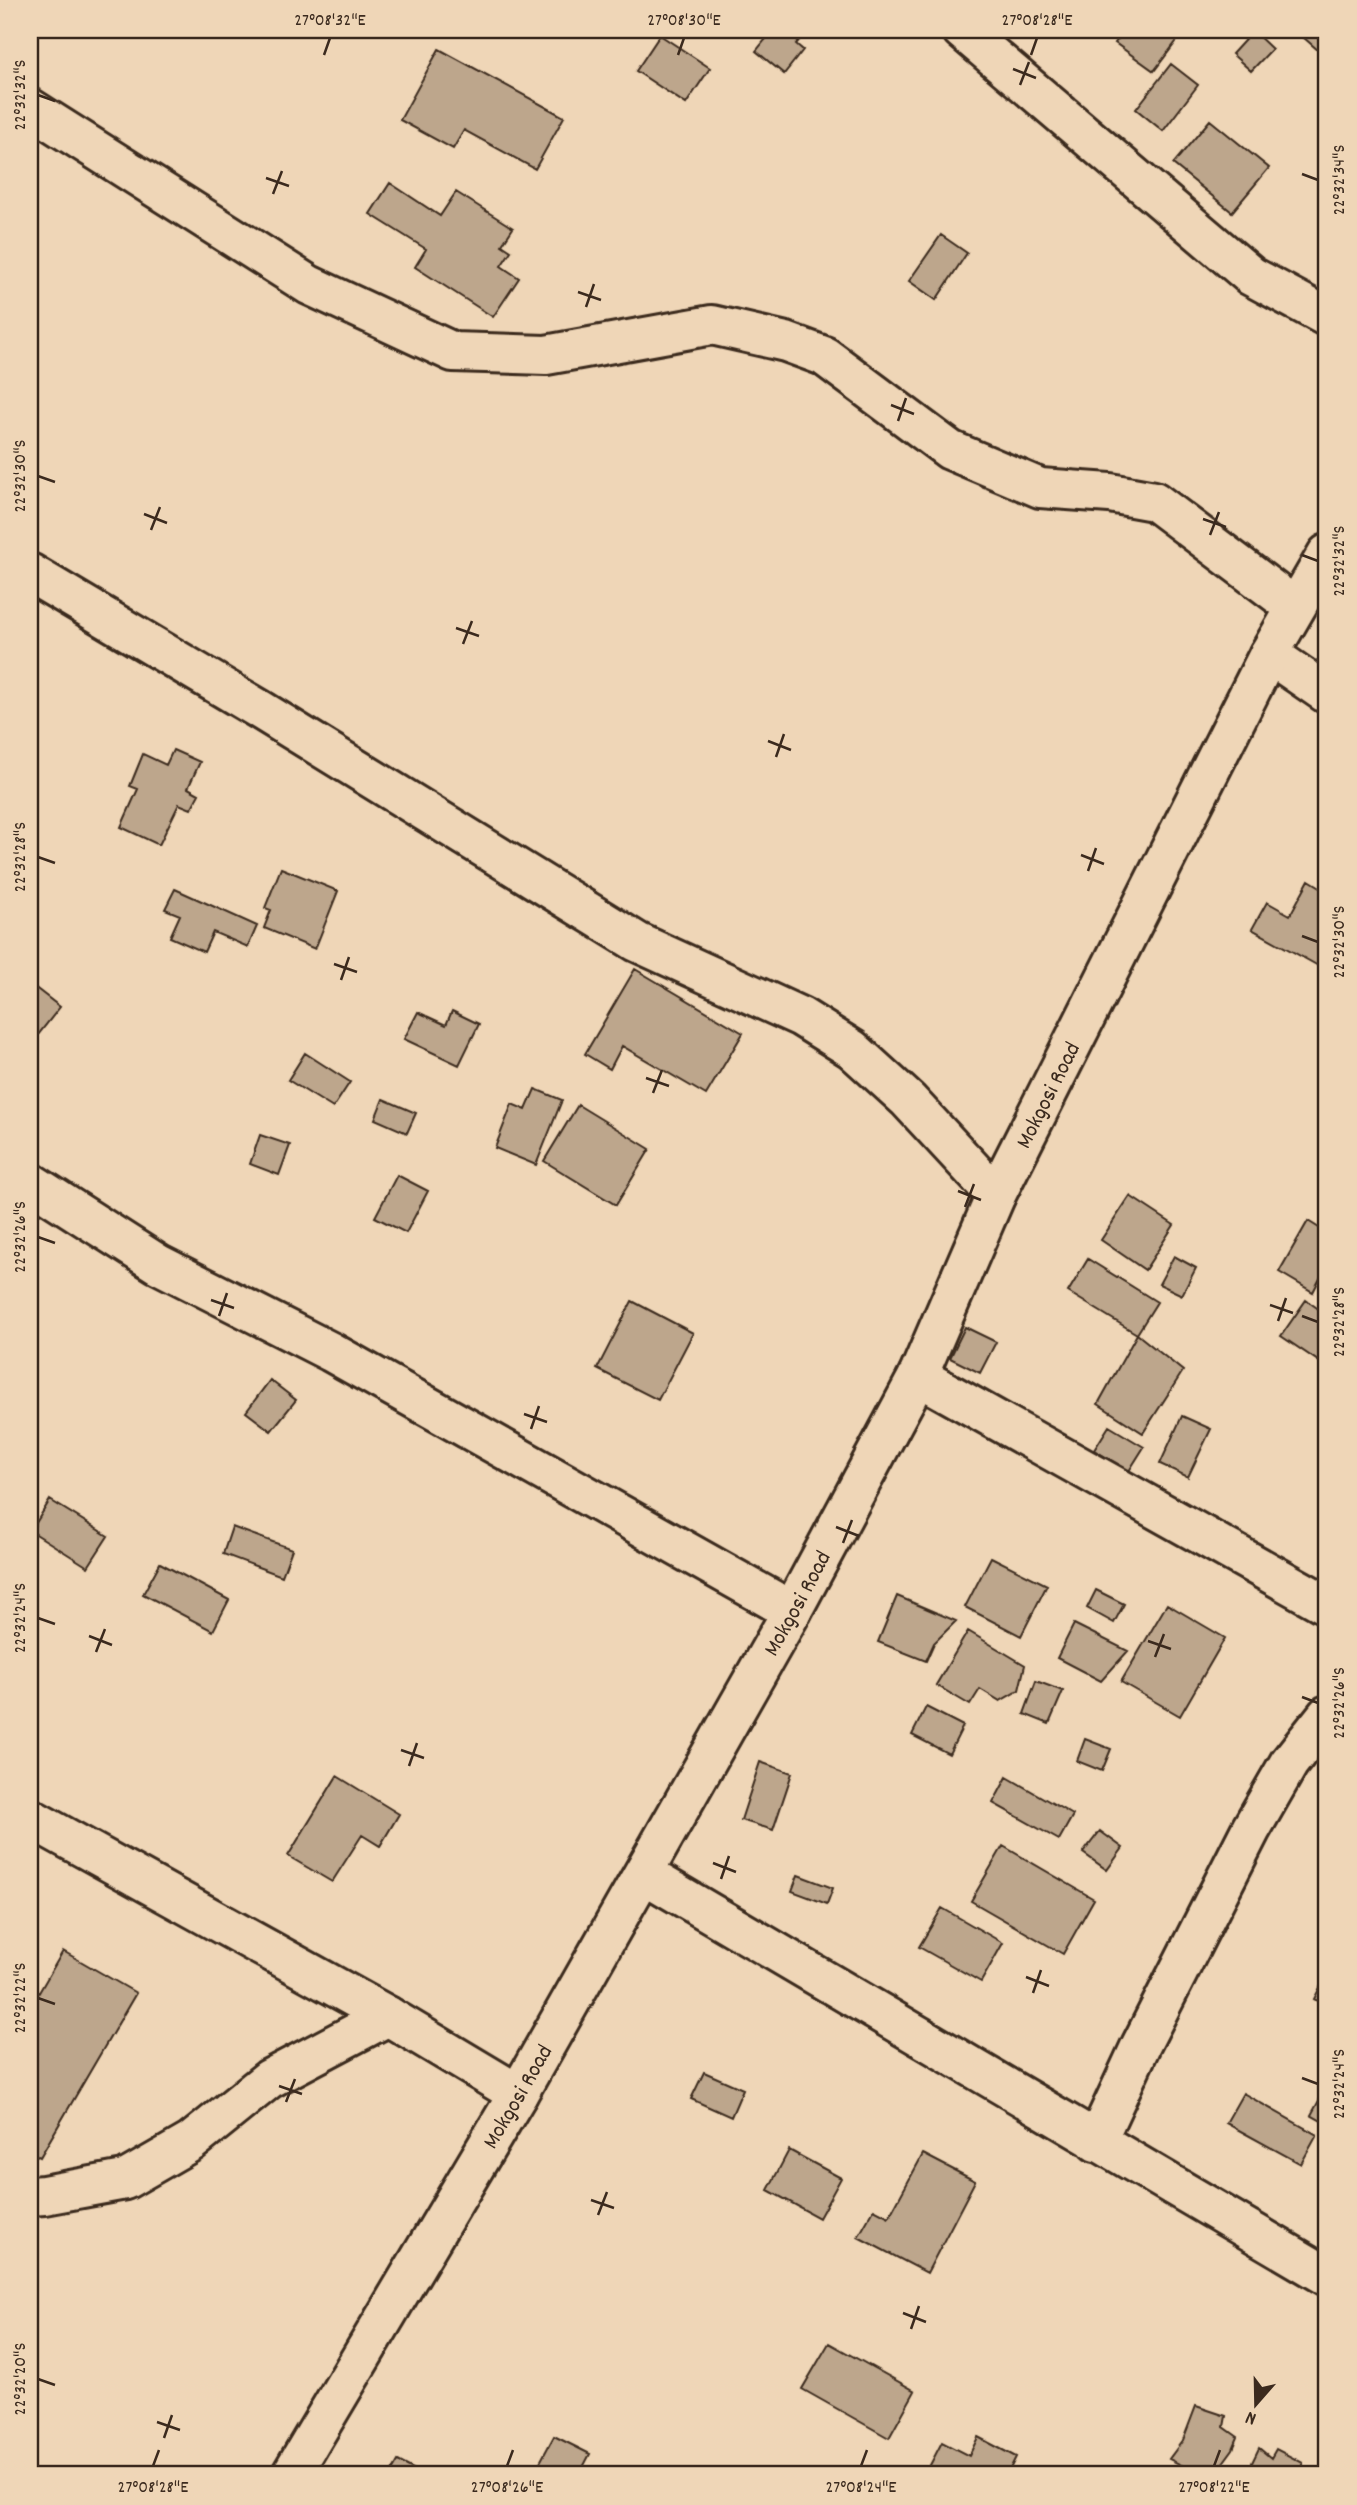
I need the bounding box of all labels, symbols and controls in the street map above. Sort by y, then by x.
text: 27°08'32"E [294,9,366,34]
text: 27°08'30"E [647,9,721,34]
text: 27°08'28"E [1002,9,1072,34]
text: 22°32'32"S [9,59,34,131]
text: 22°32'34"S [1328,145,1353,215]
text: 22°32'30"S [9,439,34,513]
text: 22°32'32"S [1328,525,1353,597]
text: 22°32'28"S [9,822,34,892]
text: 22°32'30"S [1328,905,1353,979]
street label: Mokgosi Road [1009,1037,1091,1155]
text: 22°32'26"S [9,1201,34,1273]
text: 22°32'28"S [1328,1287,1353,1357]
street label: Mokgosi Road [757,1546,841,1663]
text: 22°32'24"S [9,1583,34,1653]
text: 22°32'26"S [1328,1667,1353,1739]
text: 22°32'22"S [9,1962,34,2034]
street label: Mokgosi Road [476,2039,563,2156]
text: 22°32'24"S [1328,2049,1353,2119]
text: 22°32'20"S [9,2342,34,2415]
north arrow [1220,2368,1290,2438]
text: N [1242,2402,1260,2431]
text: 27°08'28"E [118,2476,188,2501]
text: 27°08'26"E [471,2476,543,2501]
text: 27°08'24"E [825,2476,897,2501]
text: 27°08'22"E [1178,2476,1250,2501]

